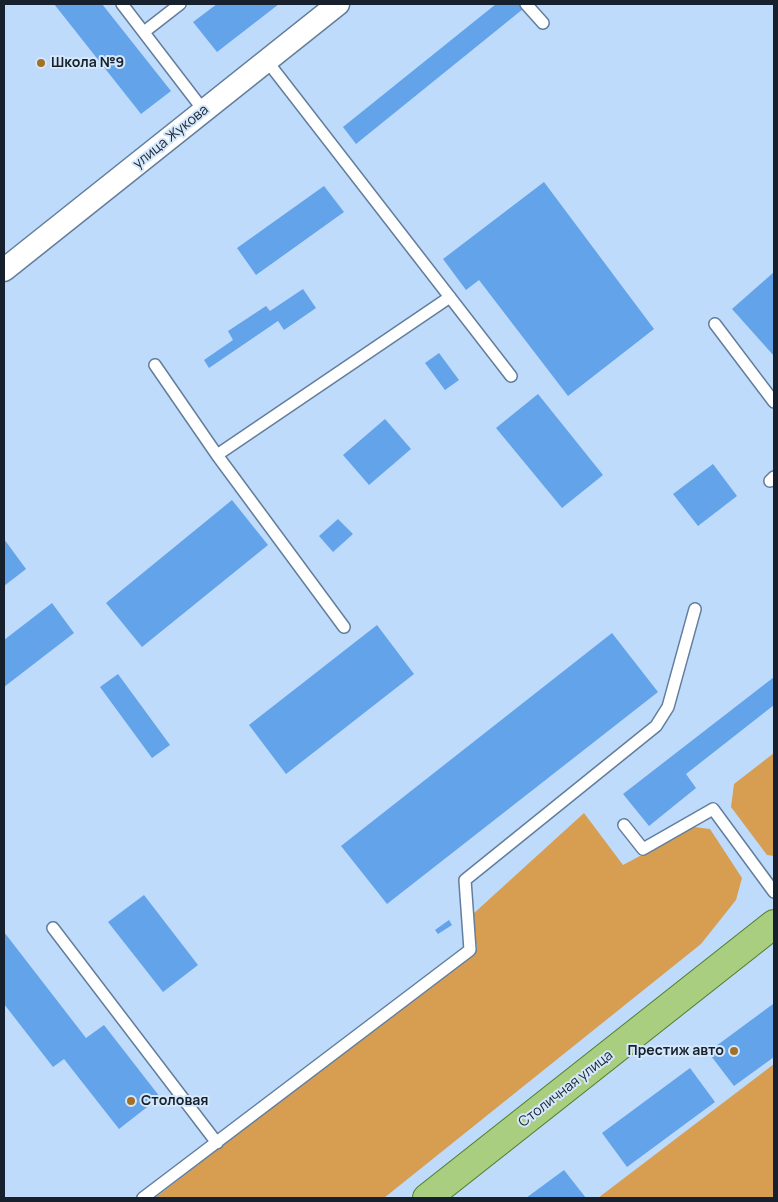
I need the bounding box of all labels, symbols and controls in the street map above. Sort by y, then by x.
place label: Школа №9 [51,55,124,71]
marker: Школа №9 [35,57,47,69]
street label: улица Жукова [130,102,212,172]
place label: Престиж авто [627,1043,724,1059]
marker: Престиж авто [728,1045,740,1057]
street label: Столичная улица [516,1047,616,1131]
place label: Столовая [141,1093,208,1109]
marker: Столовая [125,1095,137,1107]

